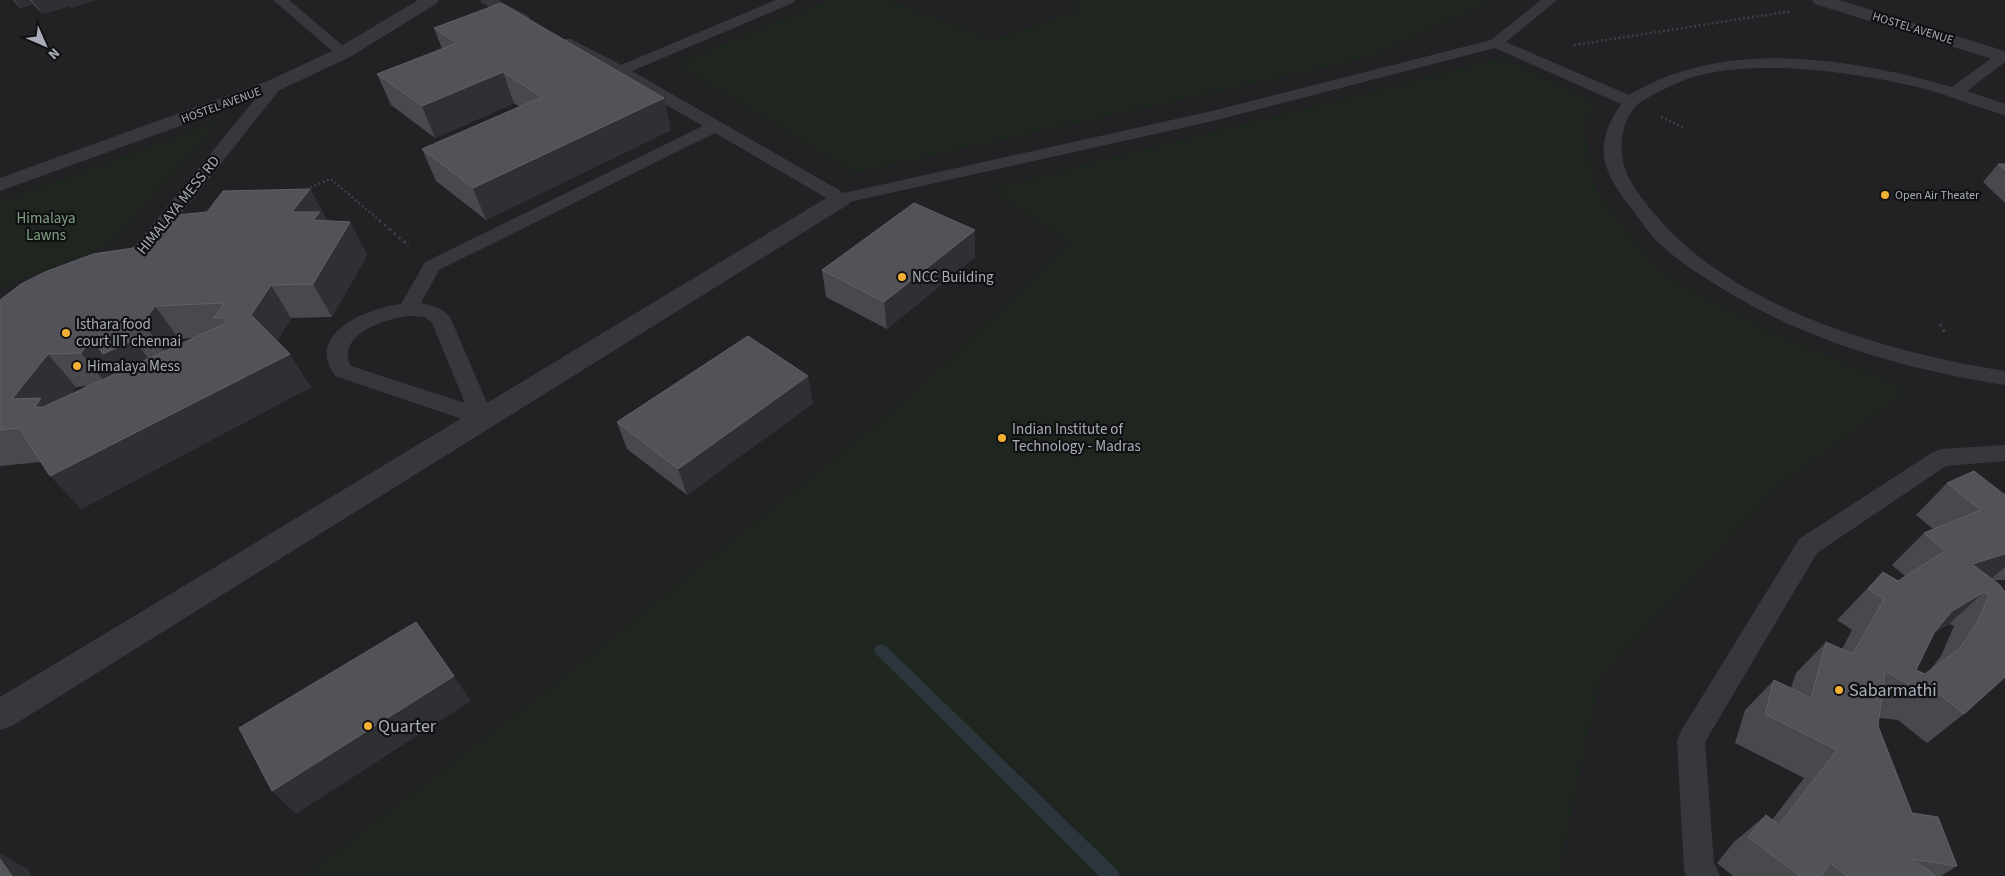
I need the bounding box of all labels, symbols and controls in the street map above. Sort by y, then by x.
street label: HOSTEL AVENUE [1870,8,1955,49]
north arrow [20,20,70,70]
text: N [43,43,64,64]
street label: HOSTEL AVENUE [179,83,263,128]
street label: HIMALAYA MESS RD [132,151,225,259]
place label: Open Air Theater [1895,187,1980,204]
marker: Open Air Theater [1879,189,1891,201]
park label: Himalaya Lawns [16,208,76,246]
place label: NCC Building [912,267,994,288]
marker: NCC Building [896,271,908,283]
place label: Isthara food court IIT chennai [76,314,181,352]
marker: Isthara food court IIT chennai [60,327,72,339]
place label: Himalaya Mess [87,356,180,377]
marker: Himalaya Mess [71,360,83,372]
place label: Indian Institute of Technology - Madras [1012,419,1141,457]
marker: Indian Institute of Technology - Madras [996,432,1008,444]
place label: Sabarmathi [1849,678,1937,703]
marker: Sabarmathi [1833,684,1845,696]
place label: Quarter [378,714,437,739]
marker: Quarter [362,720,374,732]

